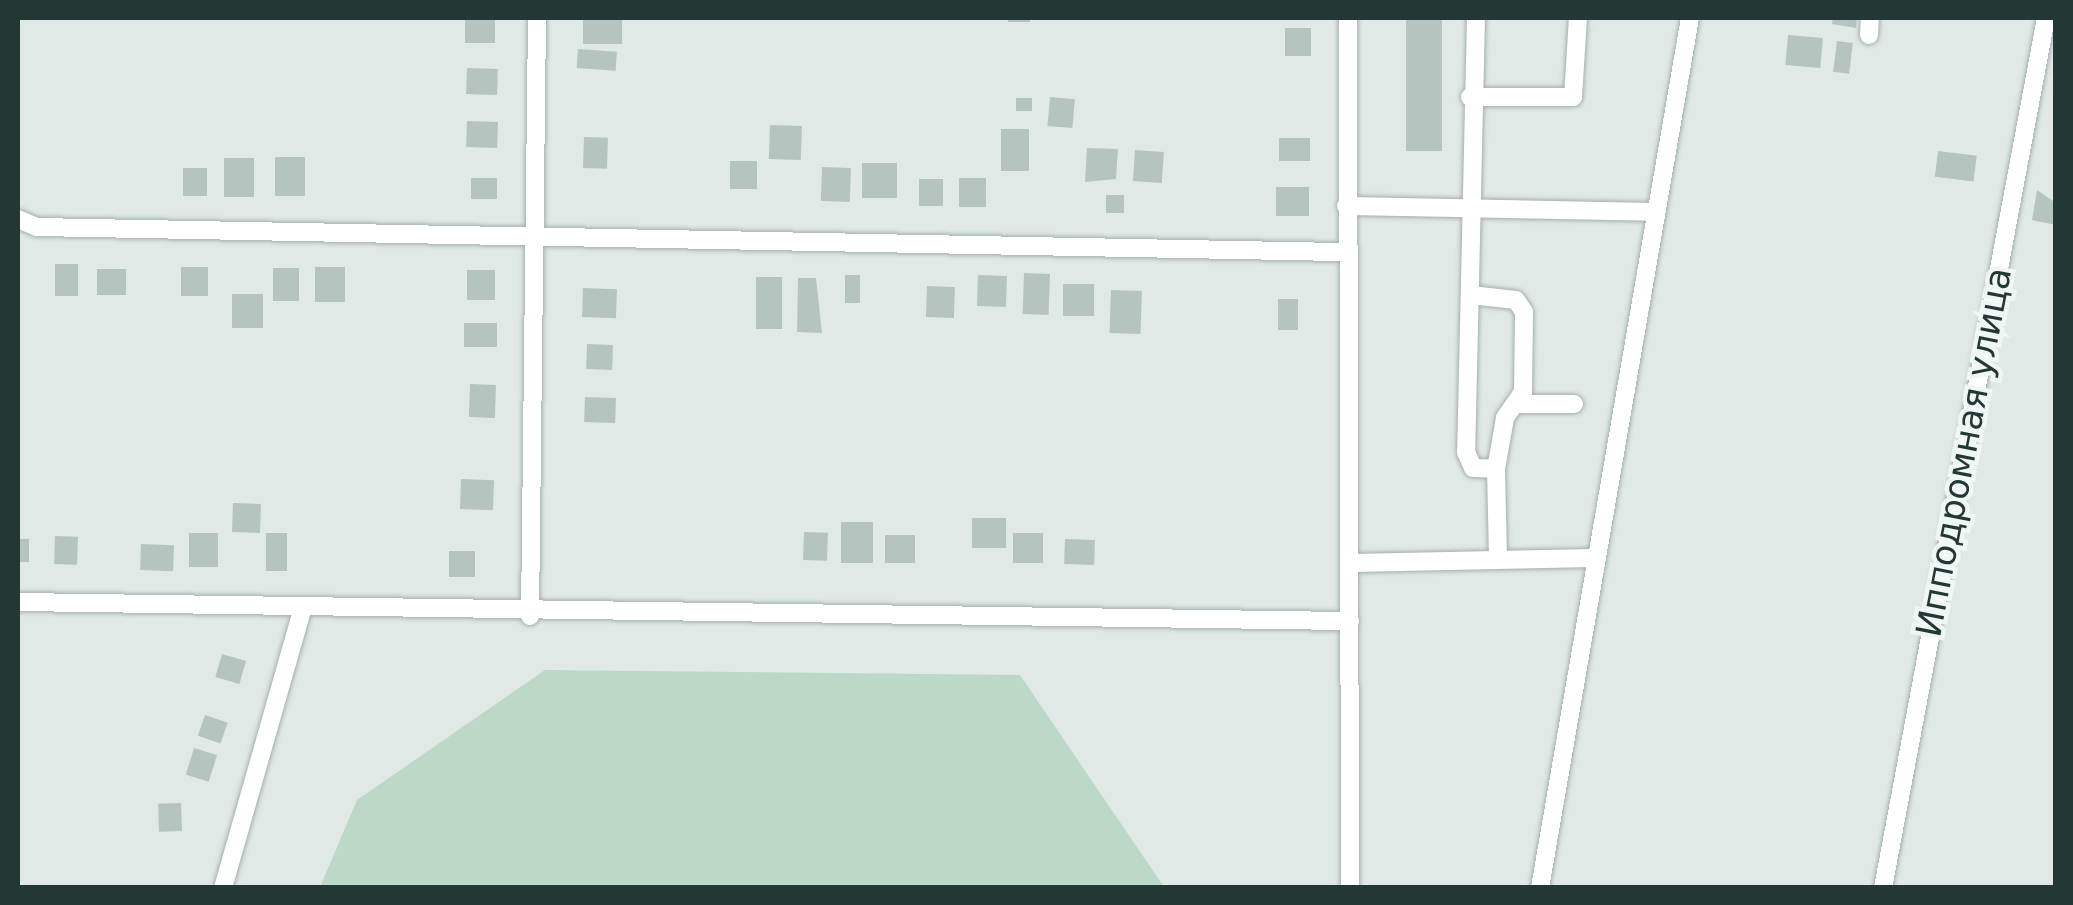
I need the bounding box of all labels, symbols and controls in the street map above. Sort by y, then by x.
street label: Ипподромная улица [1908,264,2020,640]

